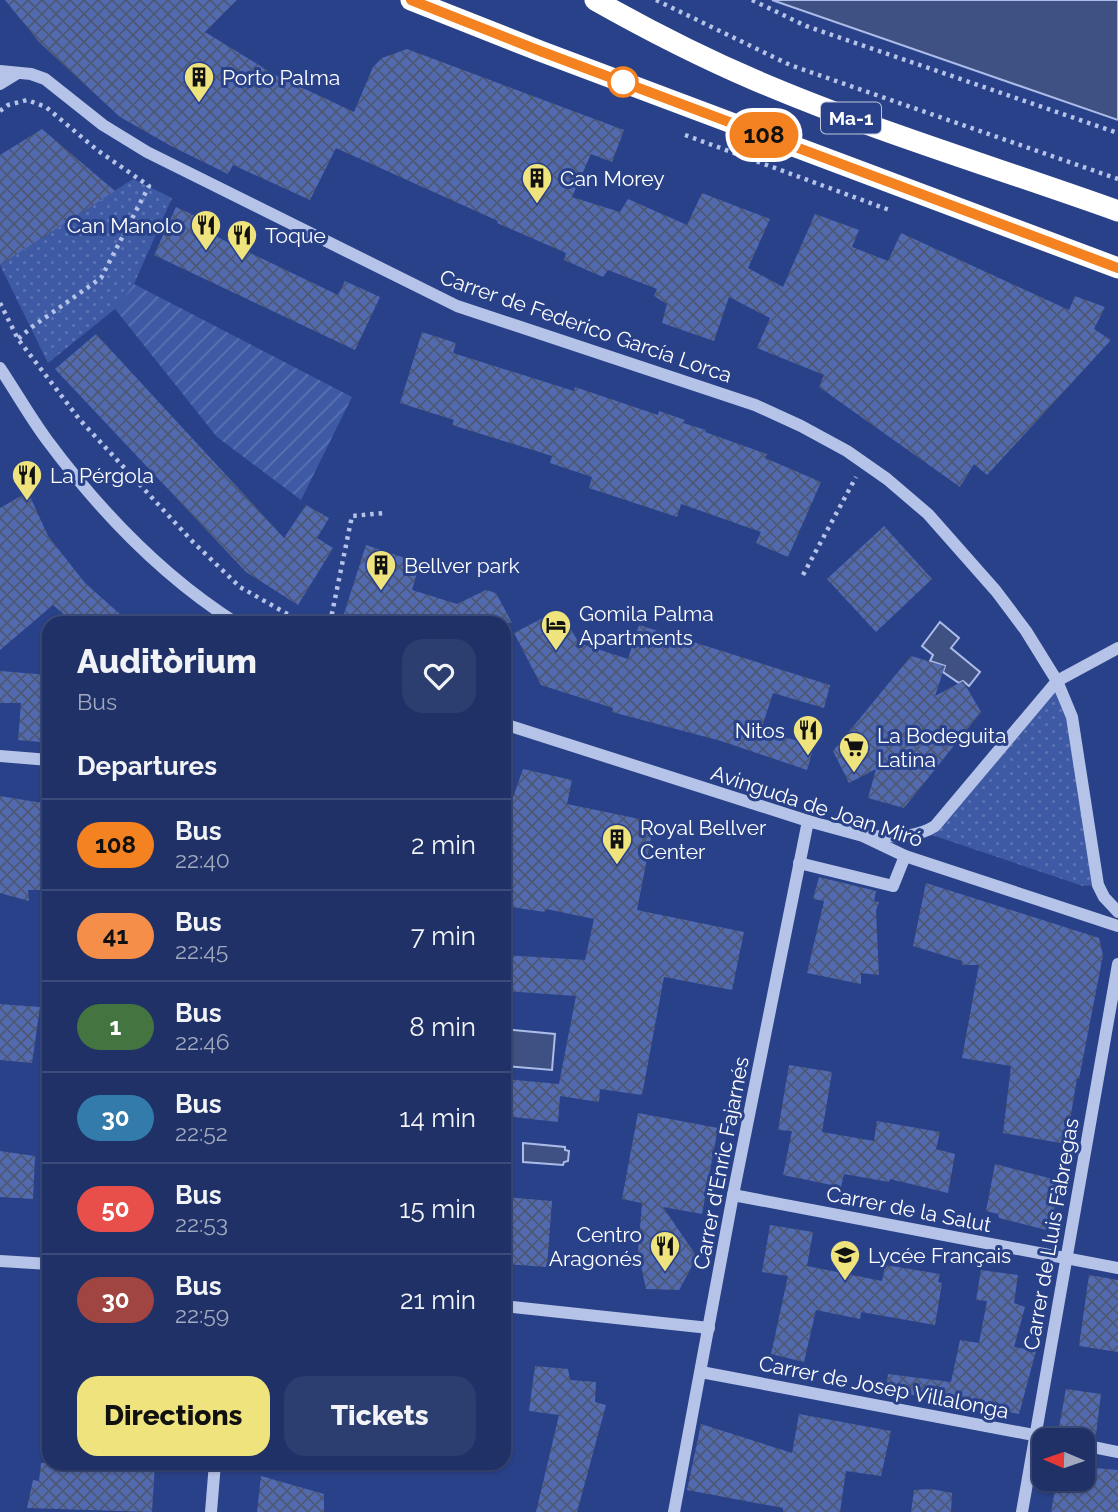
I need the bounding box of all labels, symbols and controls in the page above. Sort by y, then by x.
building icon: Porto Palma [182,60,216,104]
place label: Porto Palma [222,65,340,90]
unlabelled marker [608,67,638,97]
road number: Ma-1 [821,102,881,134]
line badge: 108 [724,112,804,158]
text: 108 [743,120,785,149]
building icon: Can Morey [520,161,554,205]
place label: Can Morey [560,166,665,191]
restaurant icon: Can Manolo [189,208,223,252]
place label: Can Manolo [67,213,183,238]
restaurant icon: Toque [225,218,259,262]
place label: Toque [265,223,326,248]
street label: Carrer de Federico García Lorca [437,264,735,388]
restaurant icon: La Pérgola [10,458,44,502]
place label: La Pérgola [50,463,154,488]
building icon: Bellver park [364,548,398,592]
place label: Bellver park [404,553,520,578]
place label: Gomila Palma Apartments [579,601,714,650]
hotel icon: Gomila Palma Apartments [539,608,573,652]
button: heart [402,639,476,713]
text: Auditòrium [77,642,257,681]
text: Bus [77,688,117,715]
restaurant icon: Nitos [791,713,825,757]
place label: Nitos [735,718,785,743]
place label: La Bodeguita Latina [877,723,1006,772]
supermarket icon: La Bodeguita Latina [837,730,871,774]
text: Departures [77,751,217,781]
street label: Avinguda de Joan Miró [708,760,926,852]
place label: Royal Bellver Center [640,815,767,864]
text: Bus [175,816,222,846]
building icon: Royal Bellver Center [600,822,634,866]
text: 108 [95,830,136,859]
text: 2 min [411,830,476,860]
text: 22:40 [175,846,230,873]
text: Bus [175,907,222,937]
text: 41 [103,921,128,950]
text: 7 min [411,921,476,951]
text: 22:45 [175,937,228,964]
text: Bus [175,998,222,1028]
text: 1 [110,1012,121,1041]
text: 8 min [409,1012,476,1042]
text: 22:46 [175,1028,230,1055]
street label: Carrer d'Enric Fajarnés [688,1054,754,1272]
text: Bus [175,1089,222,1119]
text: 30 [101,1103,130,1132]
text: 14 min [399,1103,476,1133]
street label: Carrer de Lluis Fàbregas [1018,1116,1084,1352]
text: 22:52 [175,1119,228,1146]
text: Bus [175,1180,222,1210]
street label: Carrer de la Salut [824,1181,994,1237]
text: 50 [101,1194,130,1223]
text: 15 min [399,1194,476,1224]
text: 22:53 [175,1210,228,1237]
place label: Centro Aragonés [549,1222,642,1271]
restaurant icon: Centro Aragonés [648,1229,682,1273]
school or university icon: Lycée Français [828,1238,862,1282]
place label: Lycée Français [868,1243,1011,1268]
text: Bus [175,1271,222,1301]
text: 30 [101,1285,130,1314]
text: 21 min [400,1285,476,1315]
text: 22:59 [175,1301,229,1328]
street label: Carrer de Josep Villalonga [757,1350,1011,1424]
button: Directions [77,1376,270,1456]
button: Tickets [284,1376,476,1456]
north arrow [1032,1428,1096,1491]
map controls [1032,1428,1095,1491]

